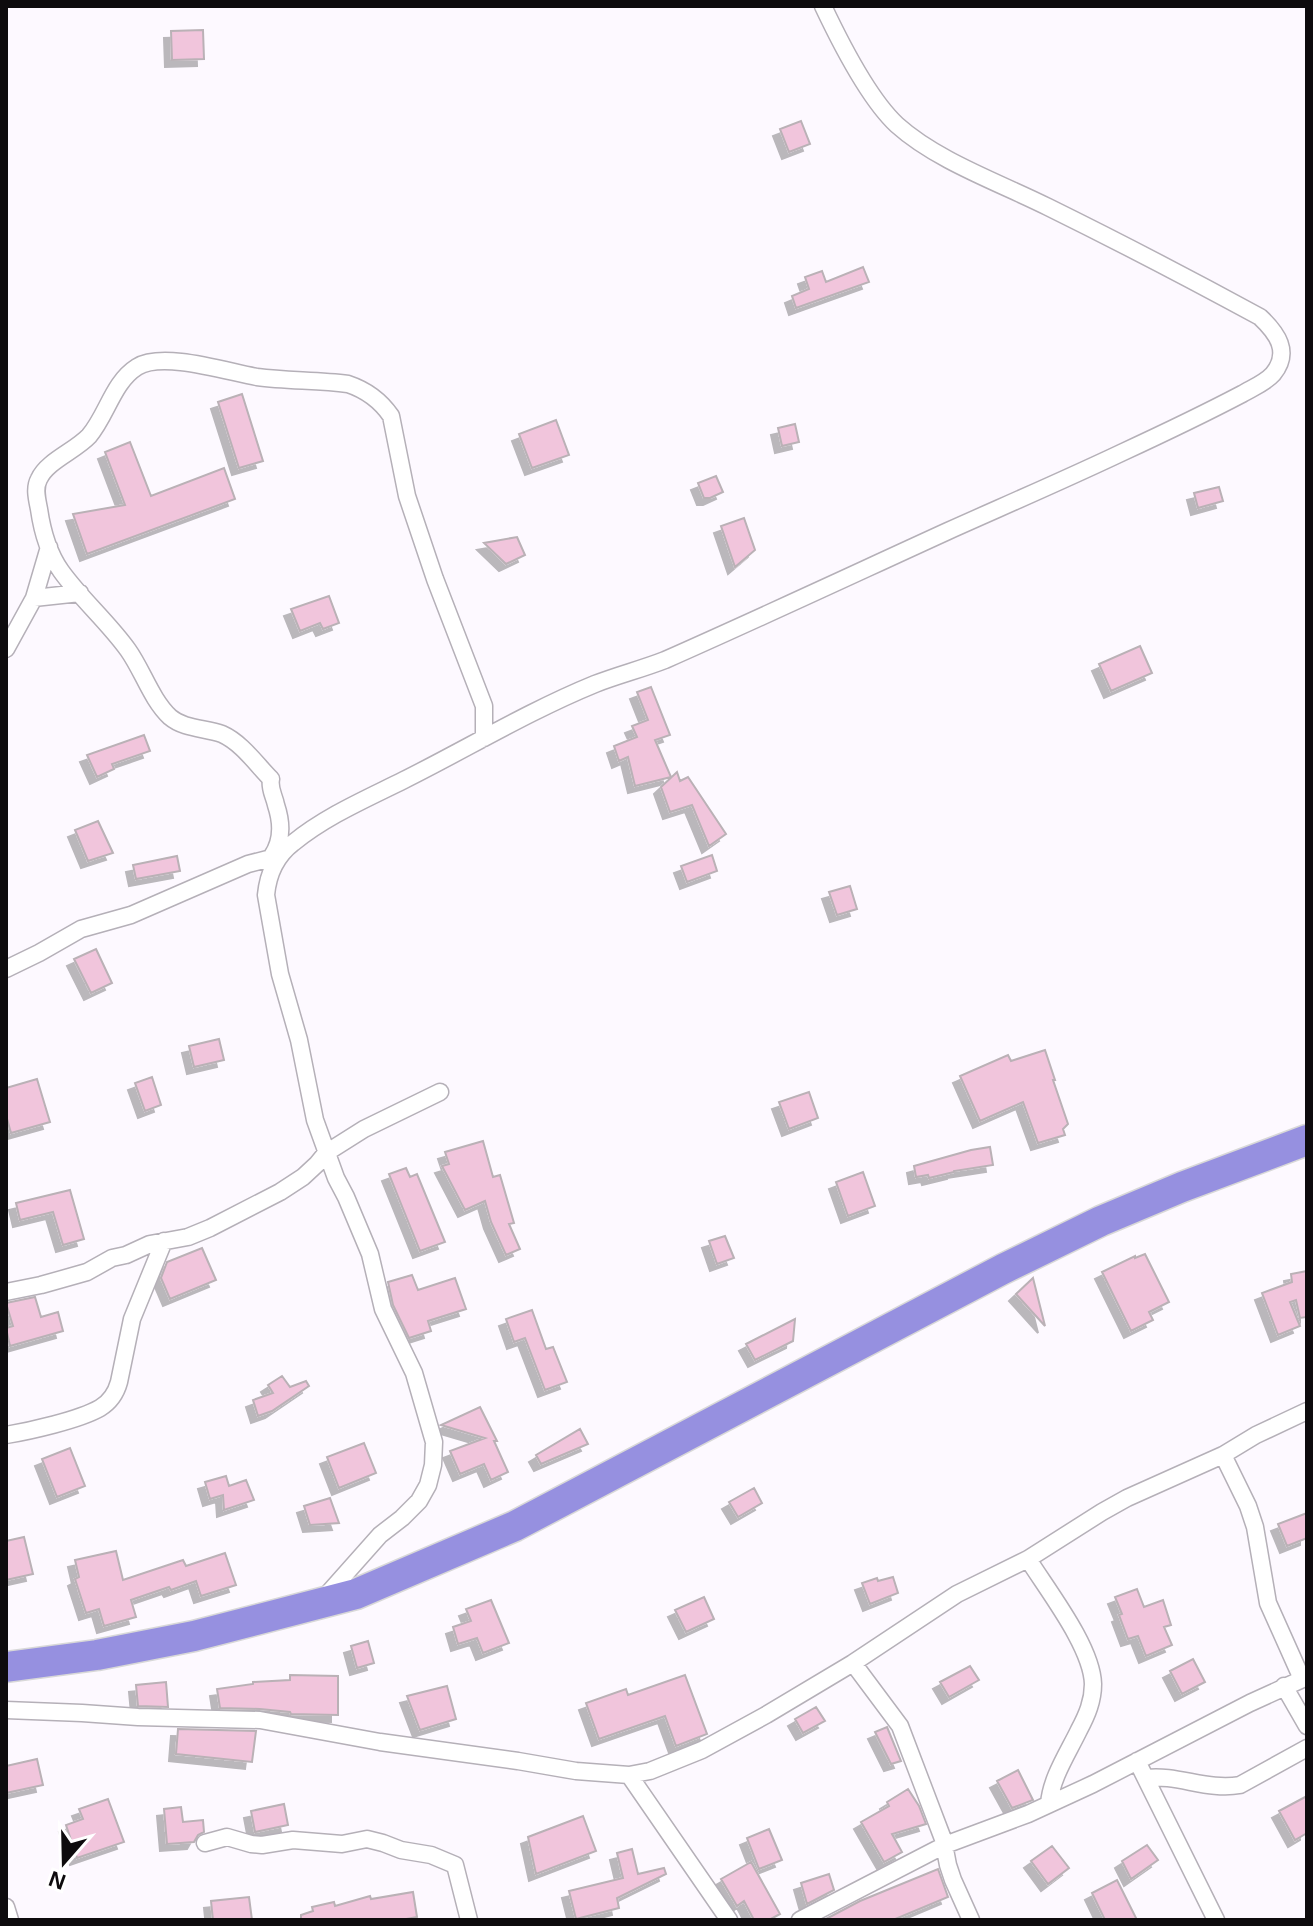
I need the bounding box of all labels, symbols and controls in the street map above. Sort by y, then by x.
north arrow [24,1822,104,1902]
text: N [46,1866,69,1895]

